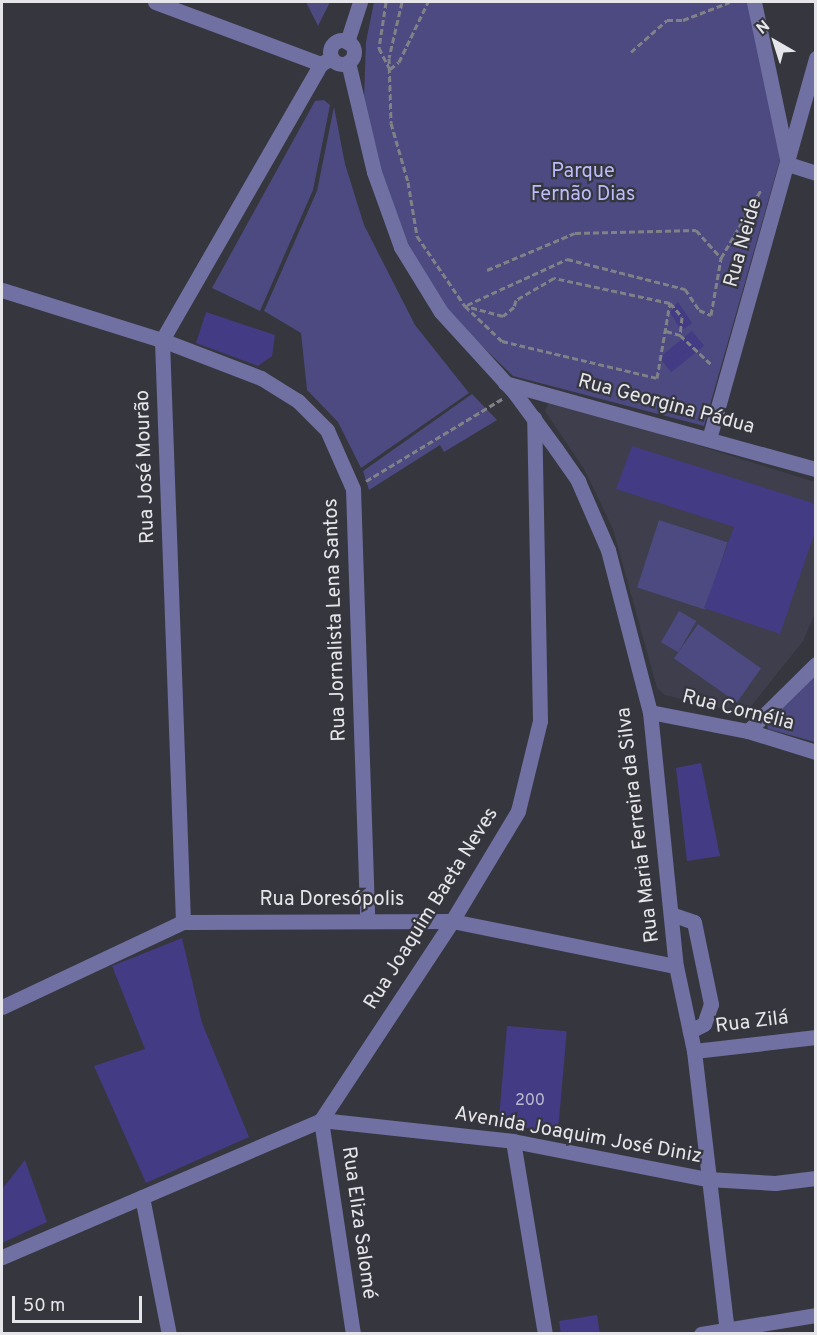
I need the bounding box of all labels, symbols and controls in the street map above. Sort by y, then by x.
north arrow [745,12,805,72]
text: N [753,17,774,39]
park label: Parque Fernão Dias [531,161,635,208]
street label: Rua Neide [720,196,768,290]
street label: Rua Georgina Pádua [575,370,757,440]
street label: Rua José Mourão [131,390,161,544]
street label: Rua Jornalista Lena Santos [320,498,352,742]
street label: Rua Cornélia [680,685,796,737]
street label: Rua Maria Ferreira da Silva [613,706,665,944]
street label: Rua Joaquim Baeta Neves [360,803,504,1015]
street label: Rua Doresópolis [260,888,404,912]
street label: Rua Zilá [714,1007,790,1039]
house number: 200 [515,1091,545,1111]
street label: Avenida Joaquim José Diniz [453,1102,703,1170]
street label: Rua Eliza Salomé [335,1145,381,1301]
scale bar [15,1284,146,1322]
text: 50 m [23,1295,65,1318]

